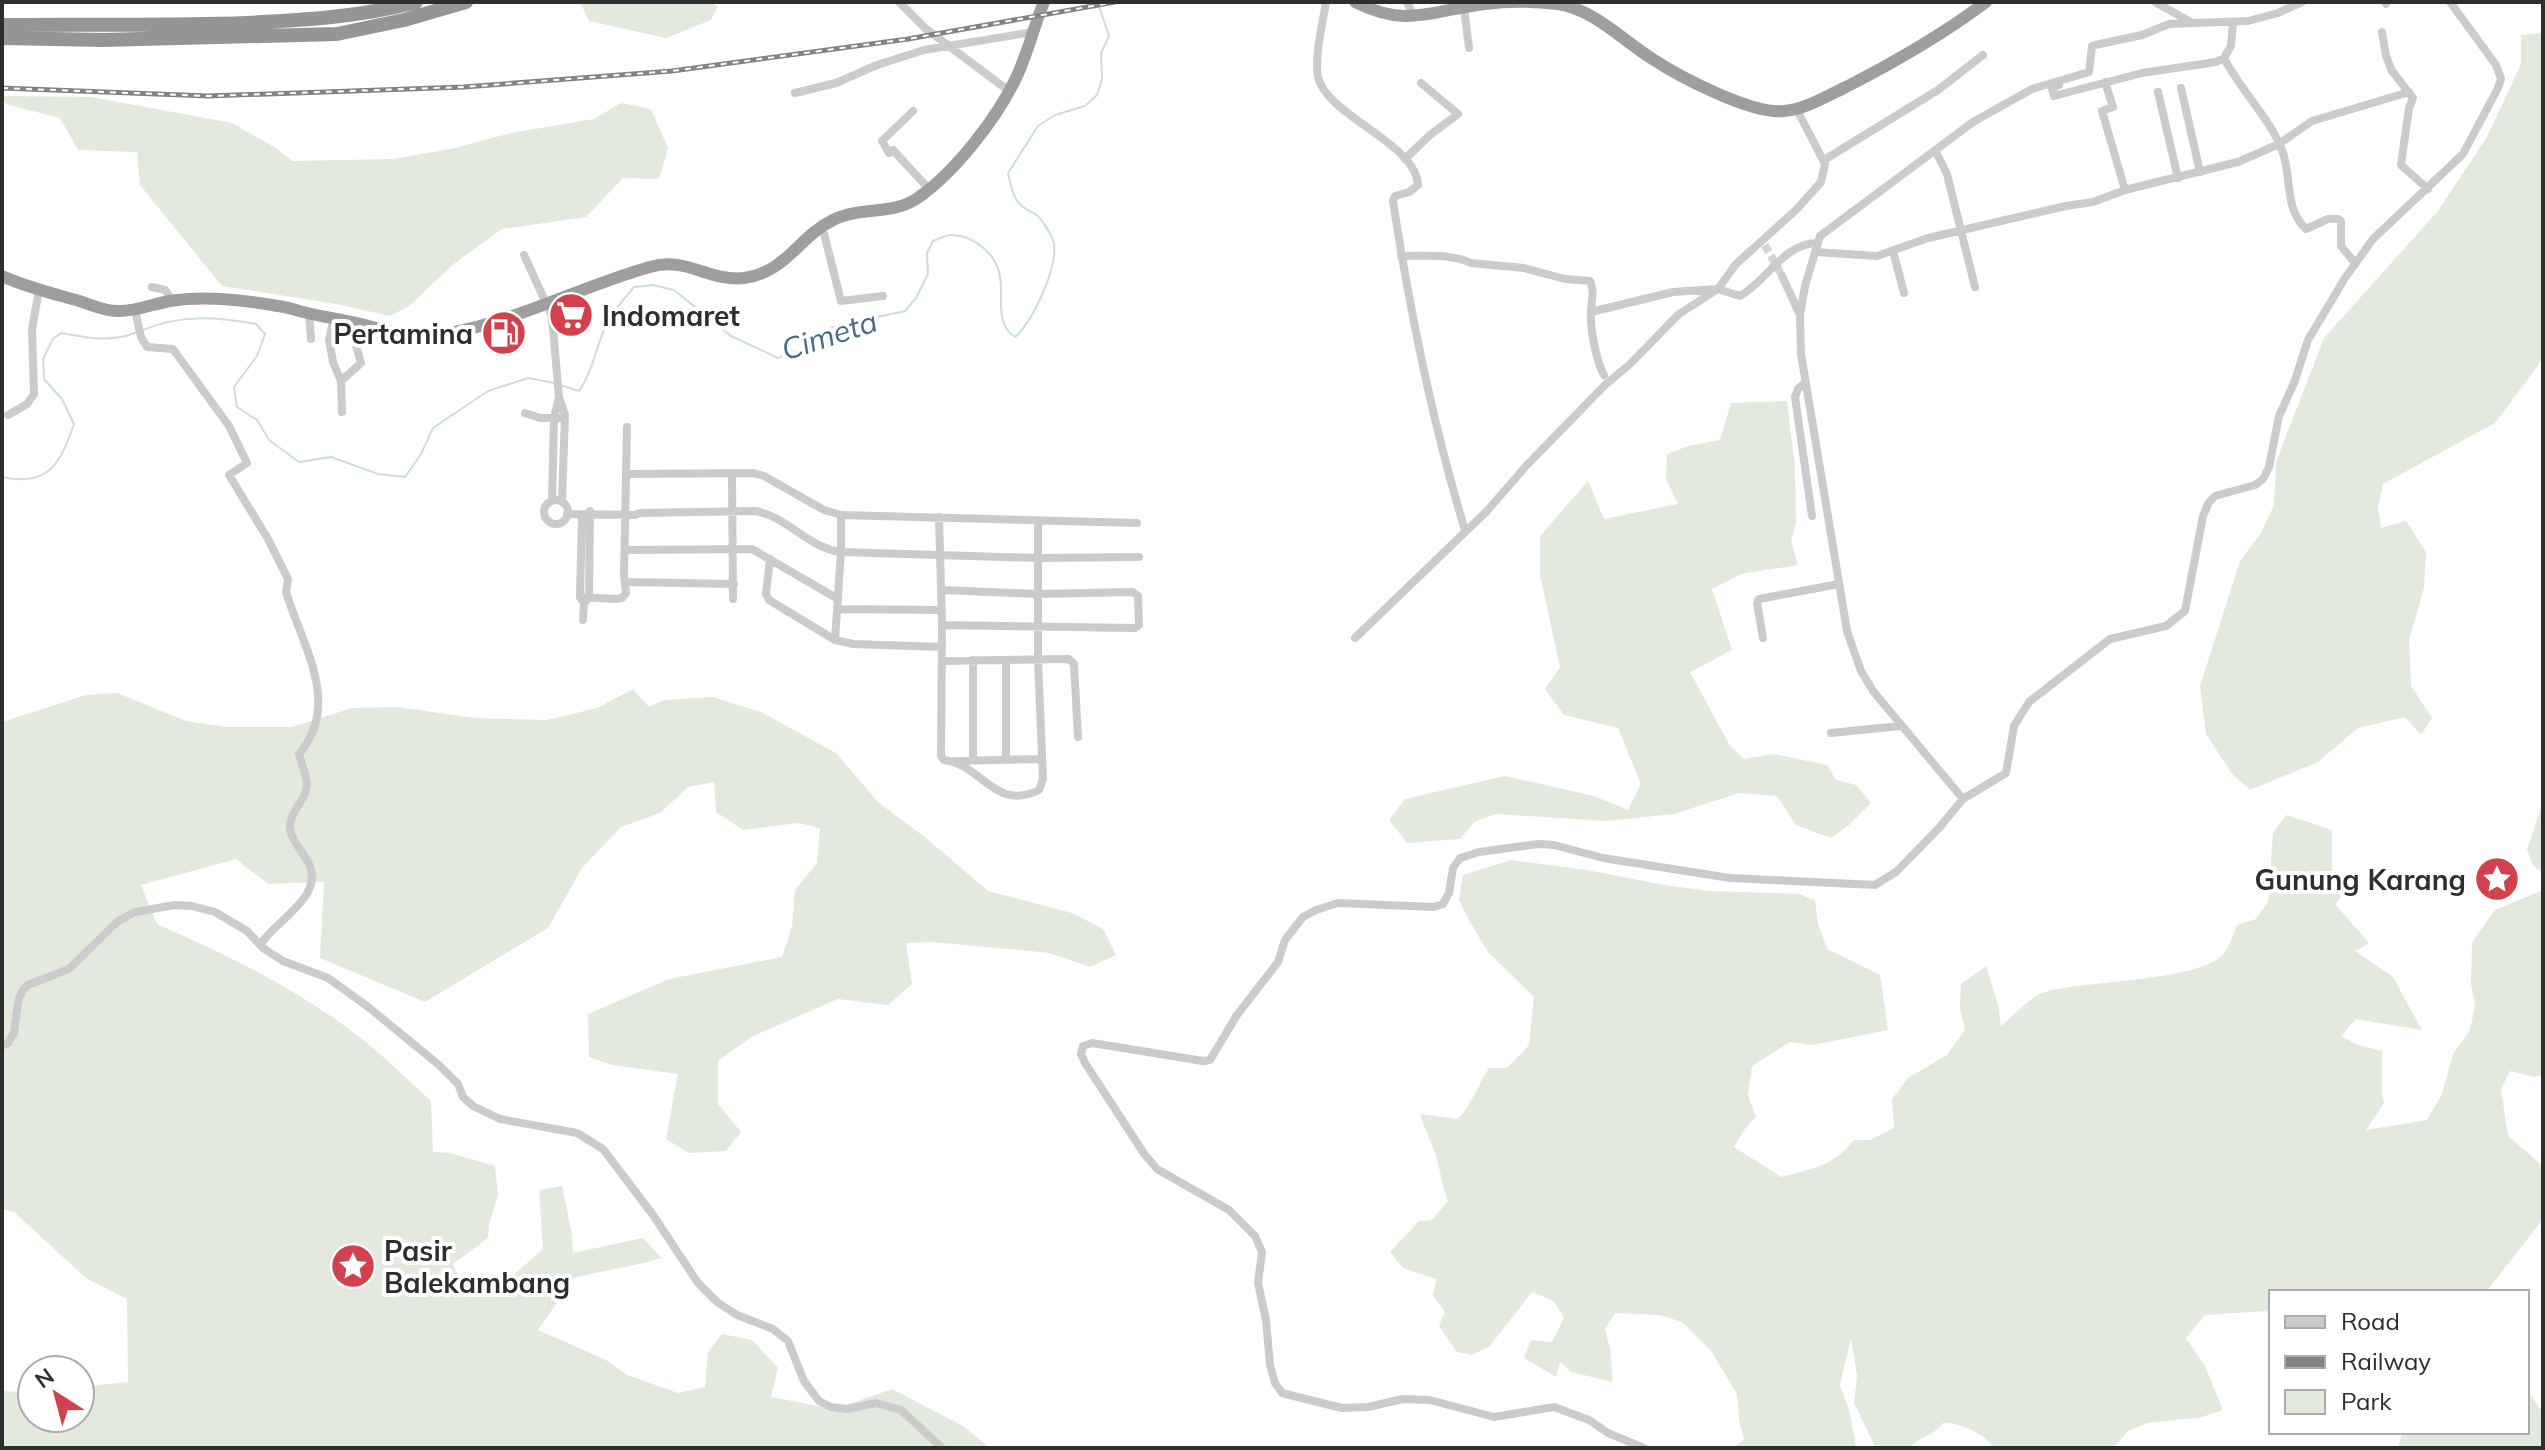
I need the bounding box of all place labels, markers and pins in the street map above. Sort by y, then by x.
supermarket icon: Indomaret [547,291,595,339]
place label: Indomaret [602,298,740,333]
fuel station icon: Pertamina [480,309,528,357]
place label: Pertamina [333,316,473,351]
place icon: Gunung Karang [2473,855,2521,903]
place label: Gunung Karang [2255,862,2466,897]
place label: Pasir Balekambang [384,1233,570,1300]
place icon: Pasir Balekambang [329,1242,377,1290]

